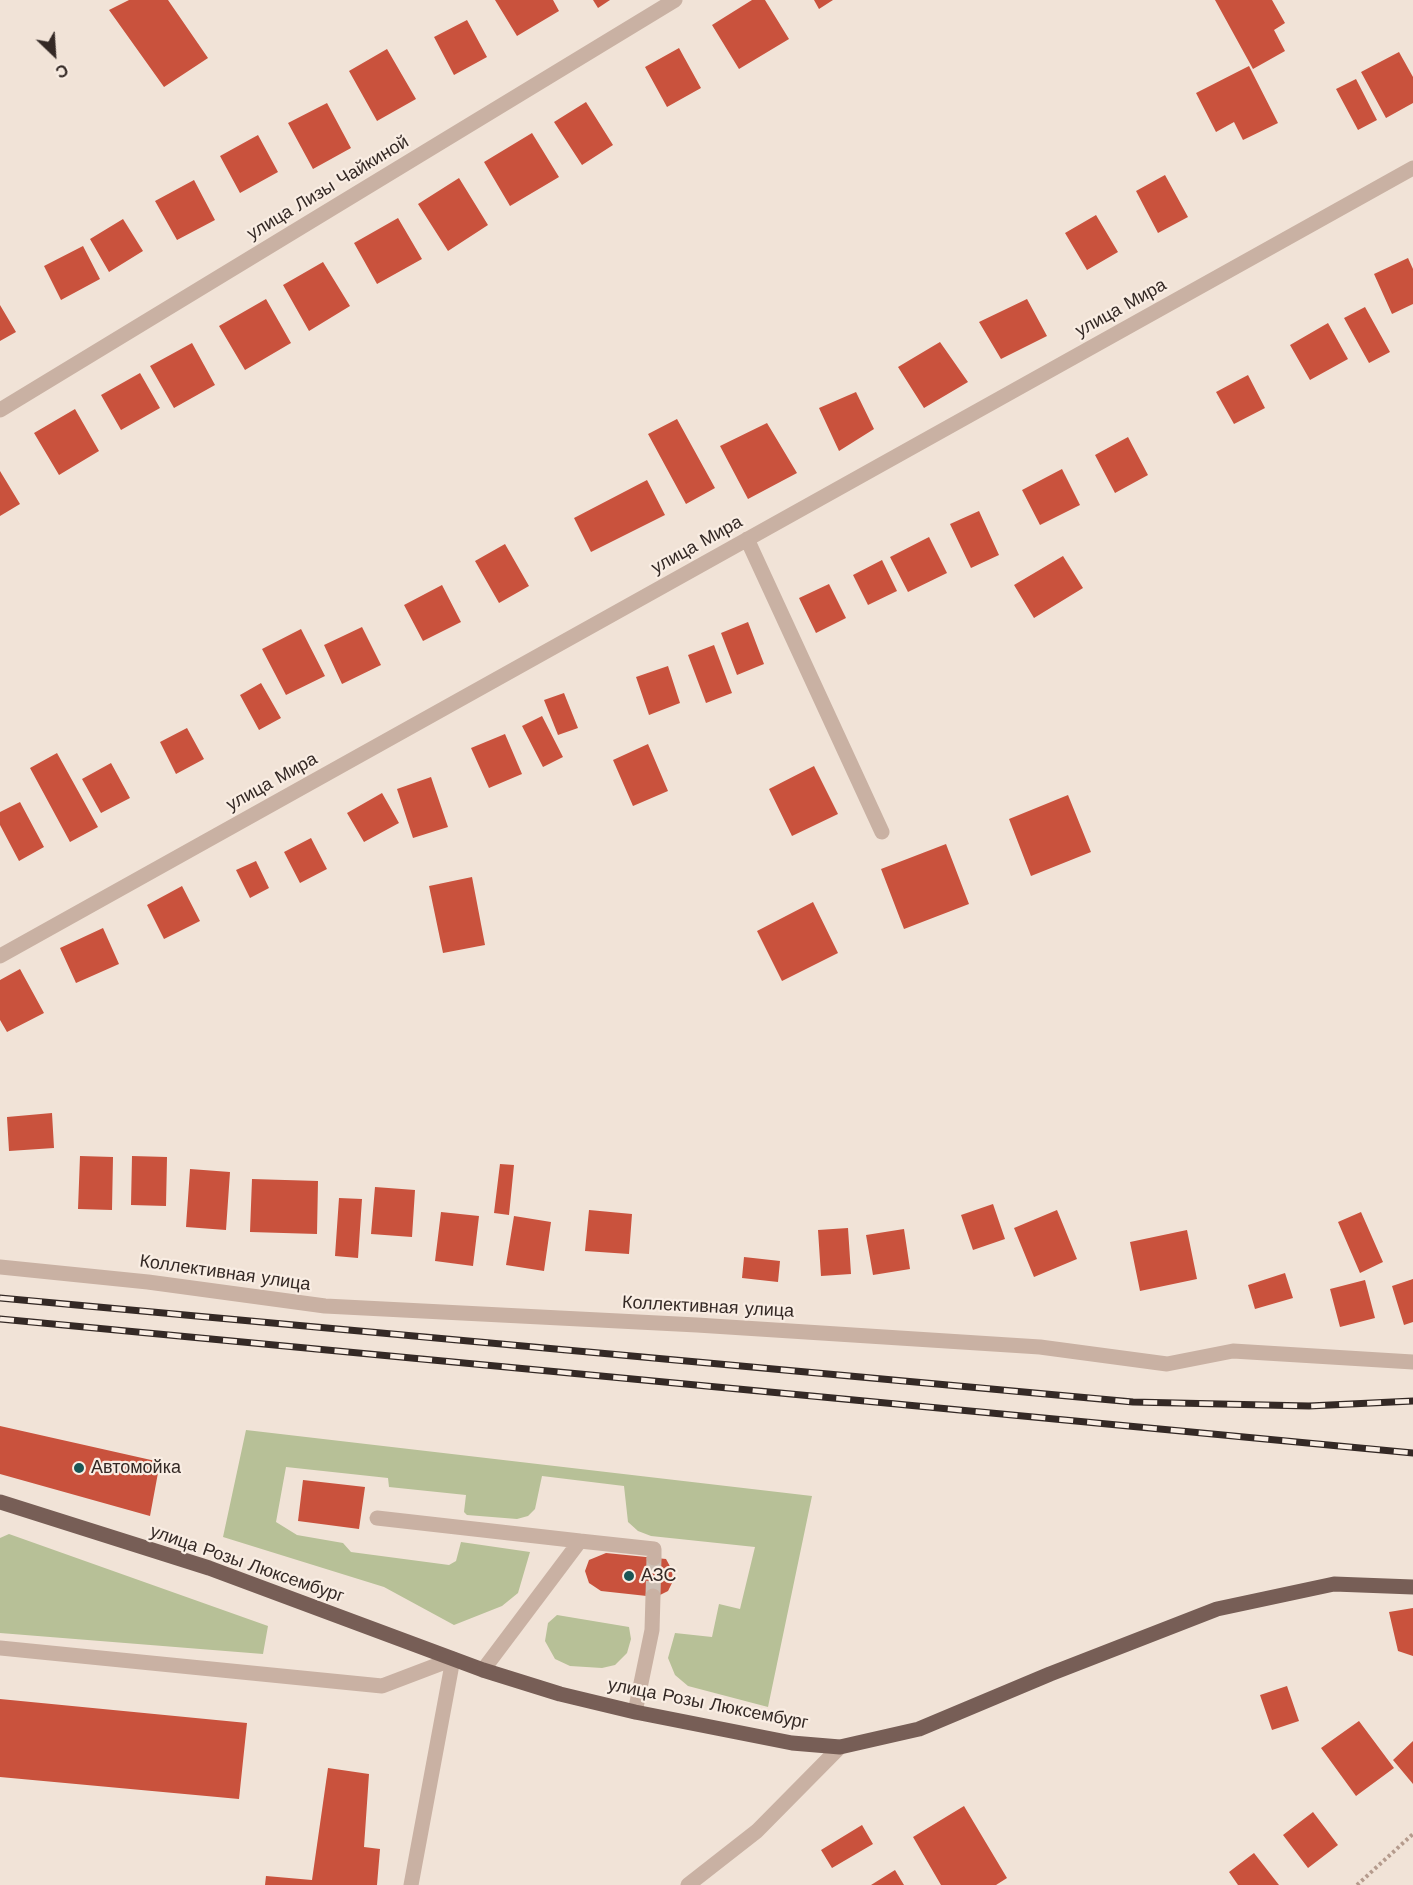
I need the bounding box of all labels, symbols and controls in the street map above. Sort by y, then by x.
north arrow [24,24,84,84]
text: С [53,60,71,82]
street label: улица Лизы Чайкиной [243,131,413,245]
street label: улица Мира [1072,274,1170,342]
street label: улица Мира [648,511,746,579]
street label: улица Мира [223,748,321,816]
street label: Коллективная улица [138,1250,312,1296]
street label: Коллективная улица [621,1292,795,1322]
place label: Автомойка [91,1457,181,1479]
marker: Автомойка [72,1461,86,1475]
street label: улица Розы Люксембург [147,1521,347,1607]
place label: АЗС [641,1565,676,1587]
marker: АЗС [622,1569,636,1583]
street label: улица Розы Люксембург [606,1674,810,1734]

